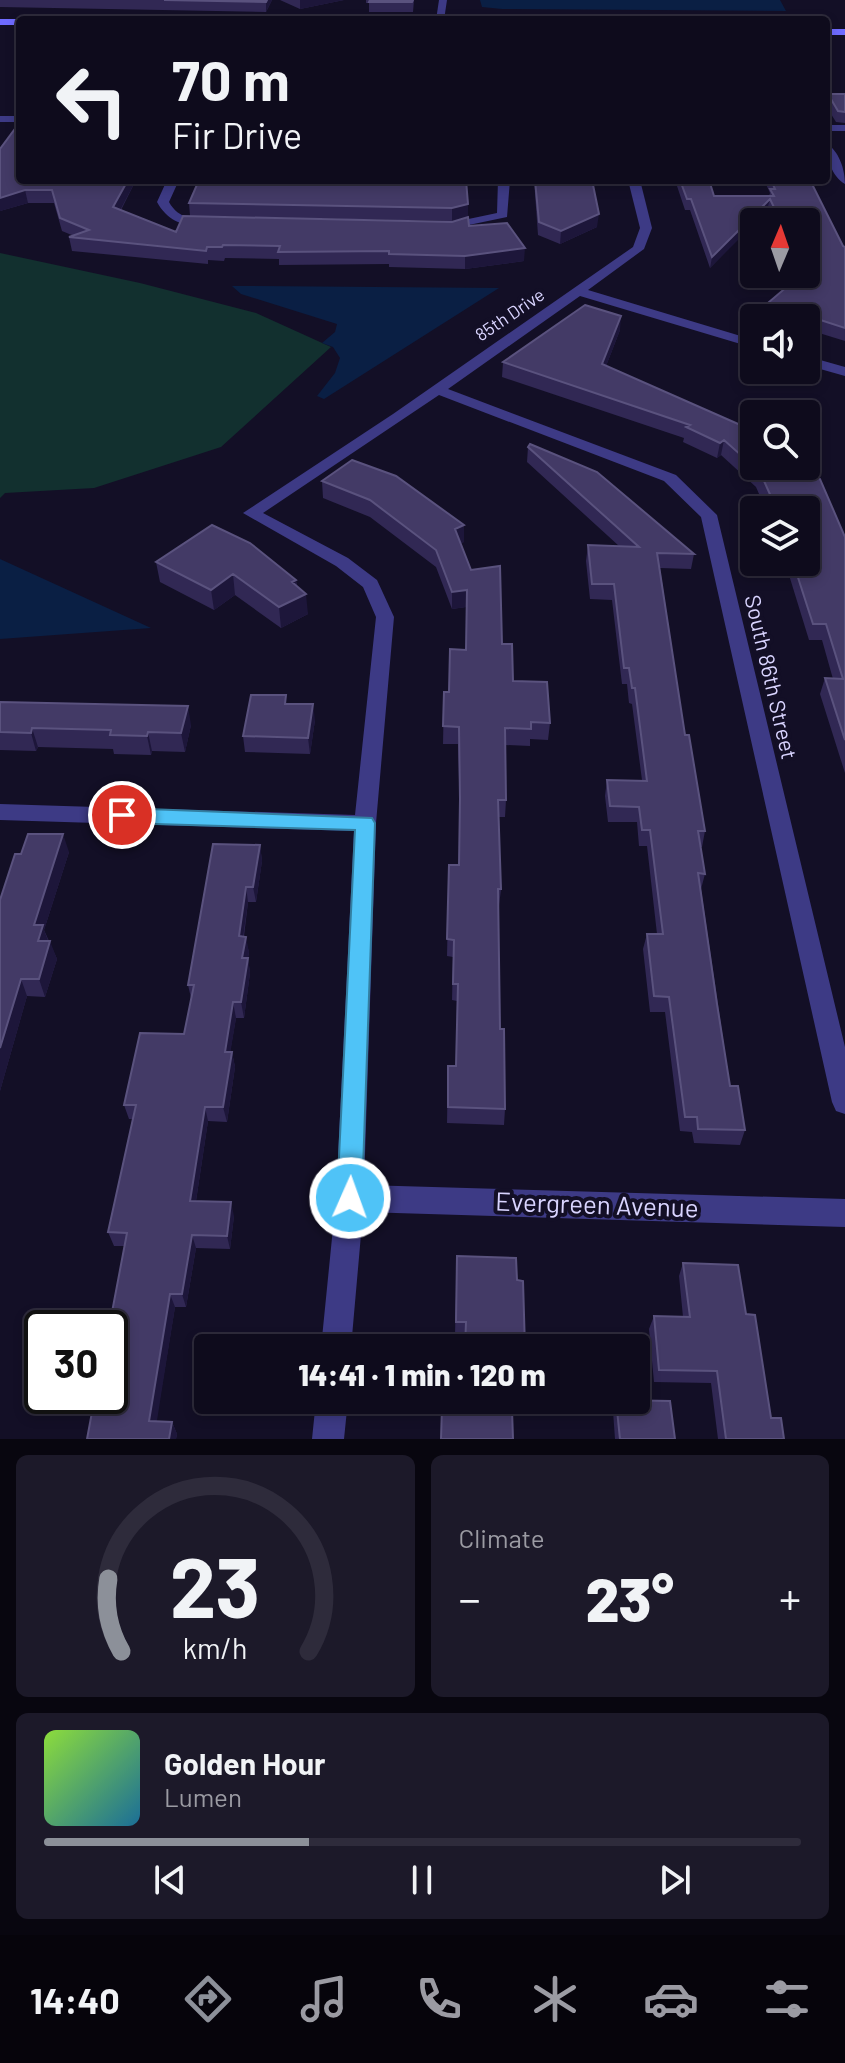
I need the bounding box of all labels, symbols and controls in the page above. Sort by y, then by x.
text: 70 m [172,45,290,112]
icon: left [40,48,144,152]
text: Fir Drive [172,113,302,156]
north arrow [740,208,820,288]
map controls [740,208,820,576]
street label: 85th Drive [471,283,548,345]
button: sound [740,304,820,384]
button: search [740,400,820,480]
button: layers [740,496,820,576]
street label: South 86th Street [740,592,804,762]
pin [88,781,156,849]
icon: arrive [100,793,144,837]
position arrow [308,1156,392,1240]
street label: Evergreen Avenue [495,1184,699,1223]
speed limit sign: 30 [24,1310,128,1414]
text: 14:41 · 1 min · 120 m [298,1356,546,1392]
text: Climate [459,1522,545,1553]
text: 23 [170,1535,260,1635]
text: 23° [586,1562,674,1634]
text: − [459,1571,481,1624]
text: + [779,1571,801,1624]
text: km/h [183,1630,248,1665]
text: Golden Hour [164,1745,326,1781]
text: Lumen [164,1781,242,1812]
icon: previous [148,1858,192,1902]
icon: pause [400,1858,444,1902]
icon: next [653,1858,697,1902]
icon: directions [180,1971,236,2027]
icon: music [296,1971,352,2027]
icon: phone [411,1971,467,2027]
icon: climate [527,1971,583,2027]
icon: car [643,1971,699,2027]
icon: filters [759,1971,815,2027]
text: 14:40 [30,1978,120,2021]

